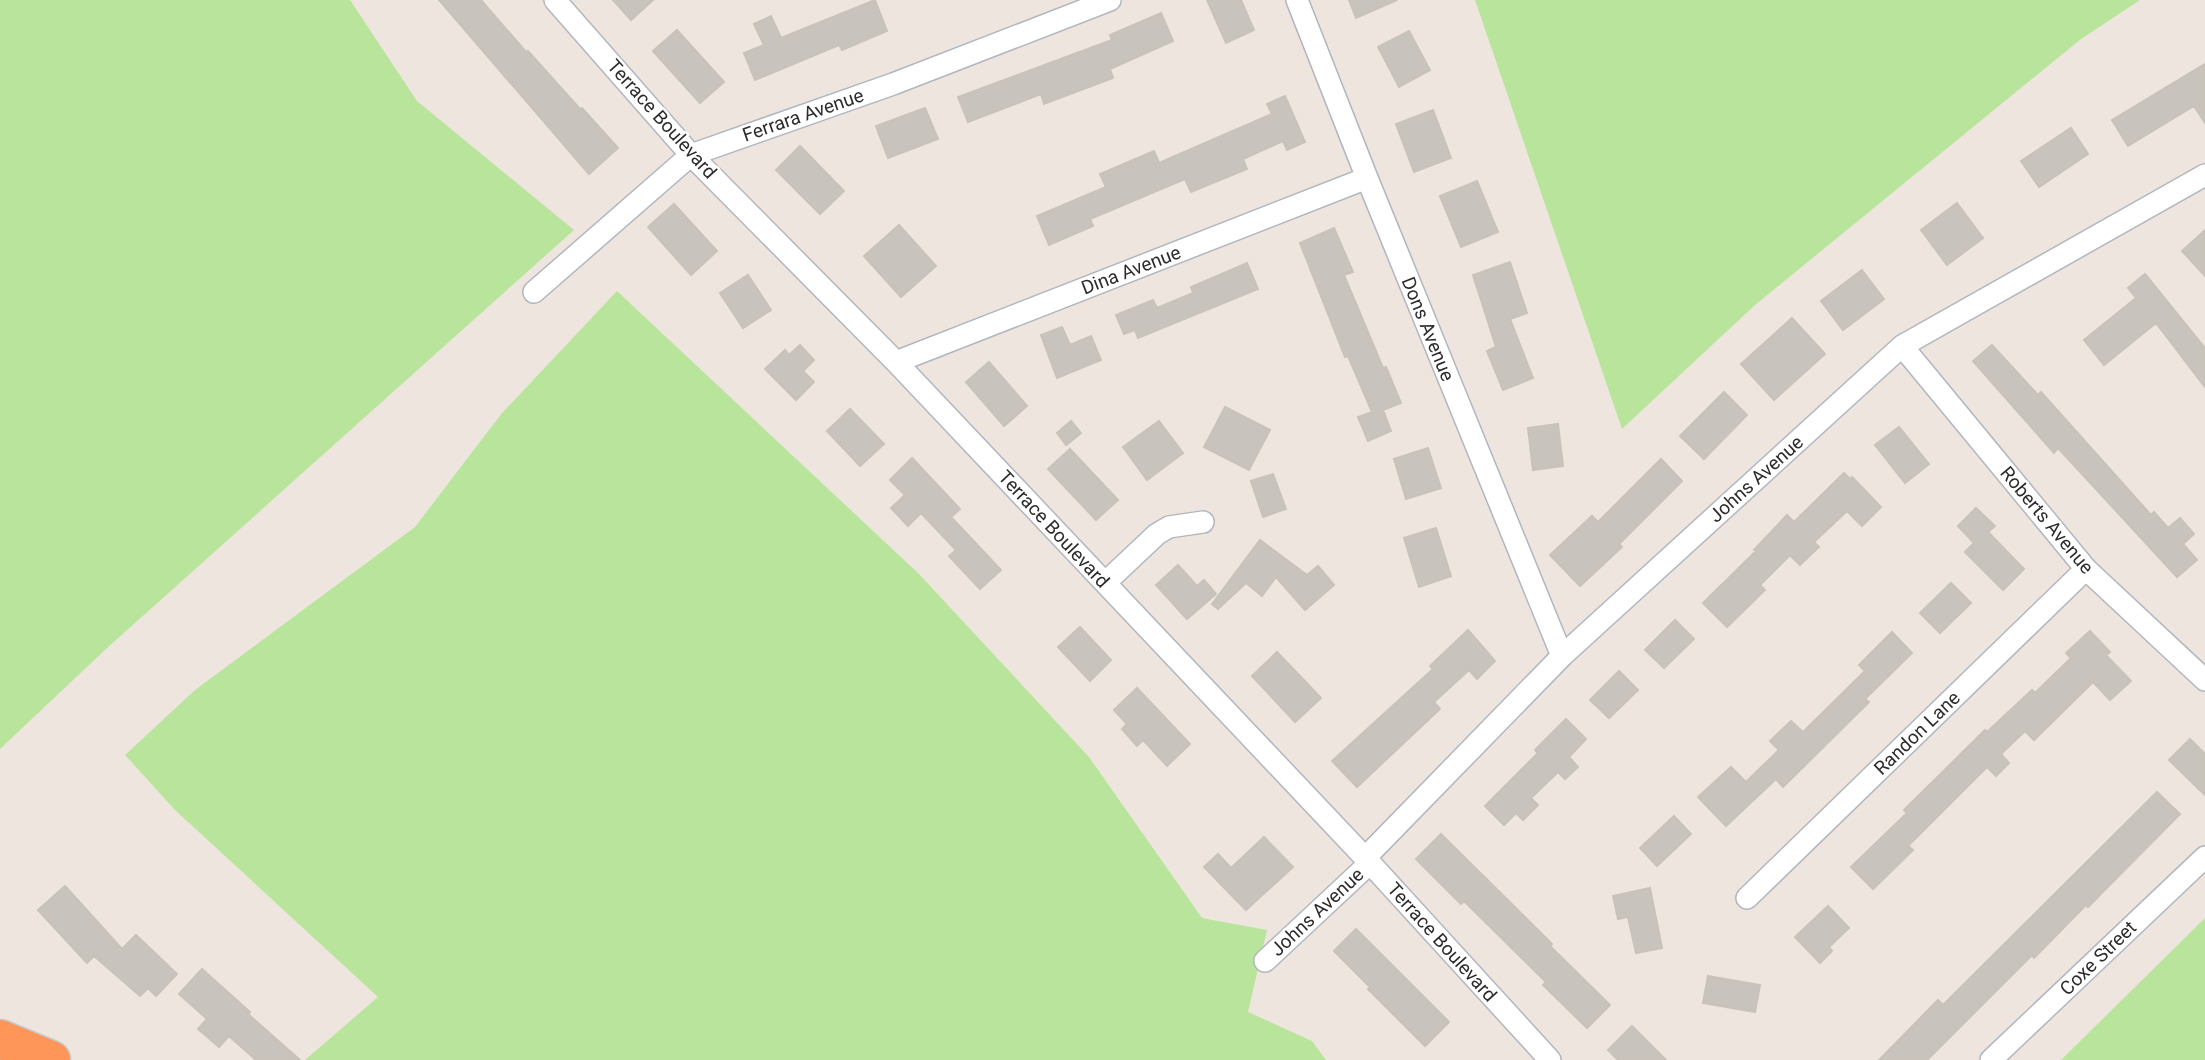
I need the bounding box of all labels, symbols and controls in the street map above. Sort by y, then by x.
street label: Terrace Boulevard [603,55,721,183]
street label: Ferrara Avenue [739,84,867,146]
street label: Dina Avenue [1078,240,1184,300]
street label: Dons Avenue [1397,273,1459,385]
street label: Johns Avenue [1704,431,1808,527]
street label: Roberts Avenue [1995,462,2099,578]
street label: Terrace Boulevard [994,466,1114,592]
street label: Randon Lane [1869,686,1965,780]
street label: Johns Avenue [1266,863,1368,961]
street label: Terrace Boulevard [1383,878,1501,1006]
street label: Coxe Street [2055,916,2141,1000]

